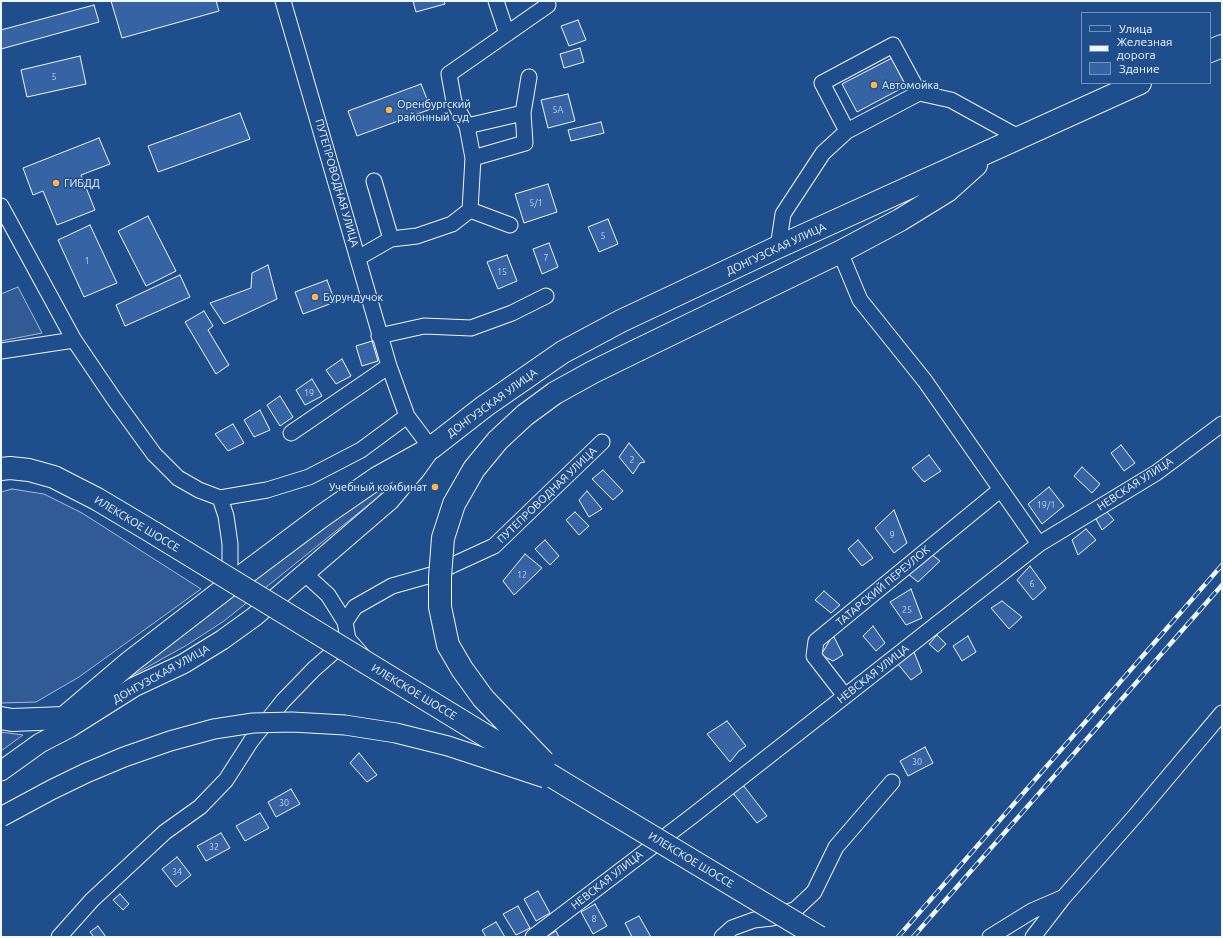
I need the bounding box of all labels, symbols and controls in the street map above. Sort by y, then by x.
legend [1081,12,1211,84]
text: Улица [1119,22,1152,35]
text: Железная дорога [1117,35,1173,61]
text: Здание [1119,62,1160,75]
house number: 5 [51,72,57,82]
place label: Автомойка [882,78,939,92]
marker: Автомойка [869,80,879,90]
place label: Оренбургский районный суд [397,97,471,123]
marker: Оренбургский районный суд [384,105,394,115]
house number: 5А [553,105,563,115]
street label: ПУТЕПРОВОДНАЯ УЛИЦА [312,117,362,249]
place label: ГИБДД [64,176,100,190]
marker: ГИБДД [51,178,61,188]
house number: 5/1 [529,198,543,208]
street label: ДОНГУЗСКАЯ УЛИЦА [724,220,828,278]
house number: 5 [600,231,606,241]
house number: 7 [543,253,549,263]
house number: 1 [84,256,90,266]
house number: 15 [497,267,507,277]
place label: Бурундучок [323,290,383,304]
marker: Бурундучок [310,292,320,302]
street label: ДОНГУЗСКАЯ УЛИЦА [444,366,540,440]
house number: 19 [304,388,314,398]
street label: ПУТЕПРОВОДНАЯ УЛИЦА [495,444,599,546]
house number: 2 [629,455,635,465]
street label: НЕВСКАЯ УЛИЦА [1095,455,1175,513]
place label: Учебный комбинат [329,480,427,494]
marker: Учебный комбинат [430,482,440,492]
street label: ИЛЕКСКОЕ ШОССЕ [92,493,182,555]
house number: 19/1 [1037,500,1055,510]
house number: 9 [889,530,895,540]
street label: ТАТАРСКИЙ ПЕРЕУЛОК [833,543,933,629]
house number: 12 [517,570,527,580]
house number: 6 [1029,579,1035,589]
house number: 25 [902,605,912,615]
street label: ДОНГУЗСКАЯ УЛИЦА [110,642,212,706]
street label: НЕВСКАЯ УЛИЦА [834,642,912,706]
street label: ИЛЕКСКОЕ ШОССЕ [369,661,459,723]
house number: 30 [912,757,922,767]
house number: 30 [279,798,289,808]
street label: ИЛЕКСКОЕ ШОССЕ [646,829,736,891]
house number: 32 [209,842,219,852]
street label: НЕВСКАЯ УЛИЦА [568,848,646,912]
house number: 34 [172,867,182,877]
house number: 8 [591,914,597,924]

